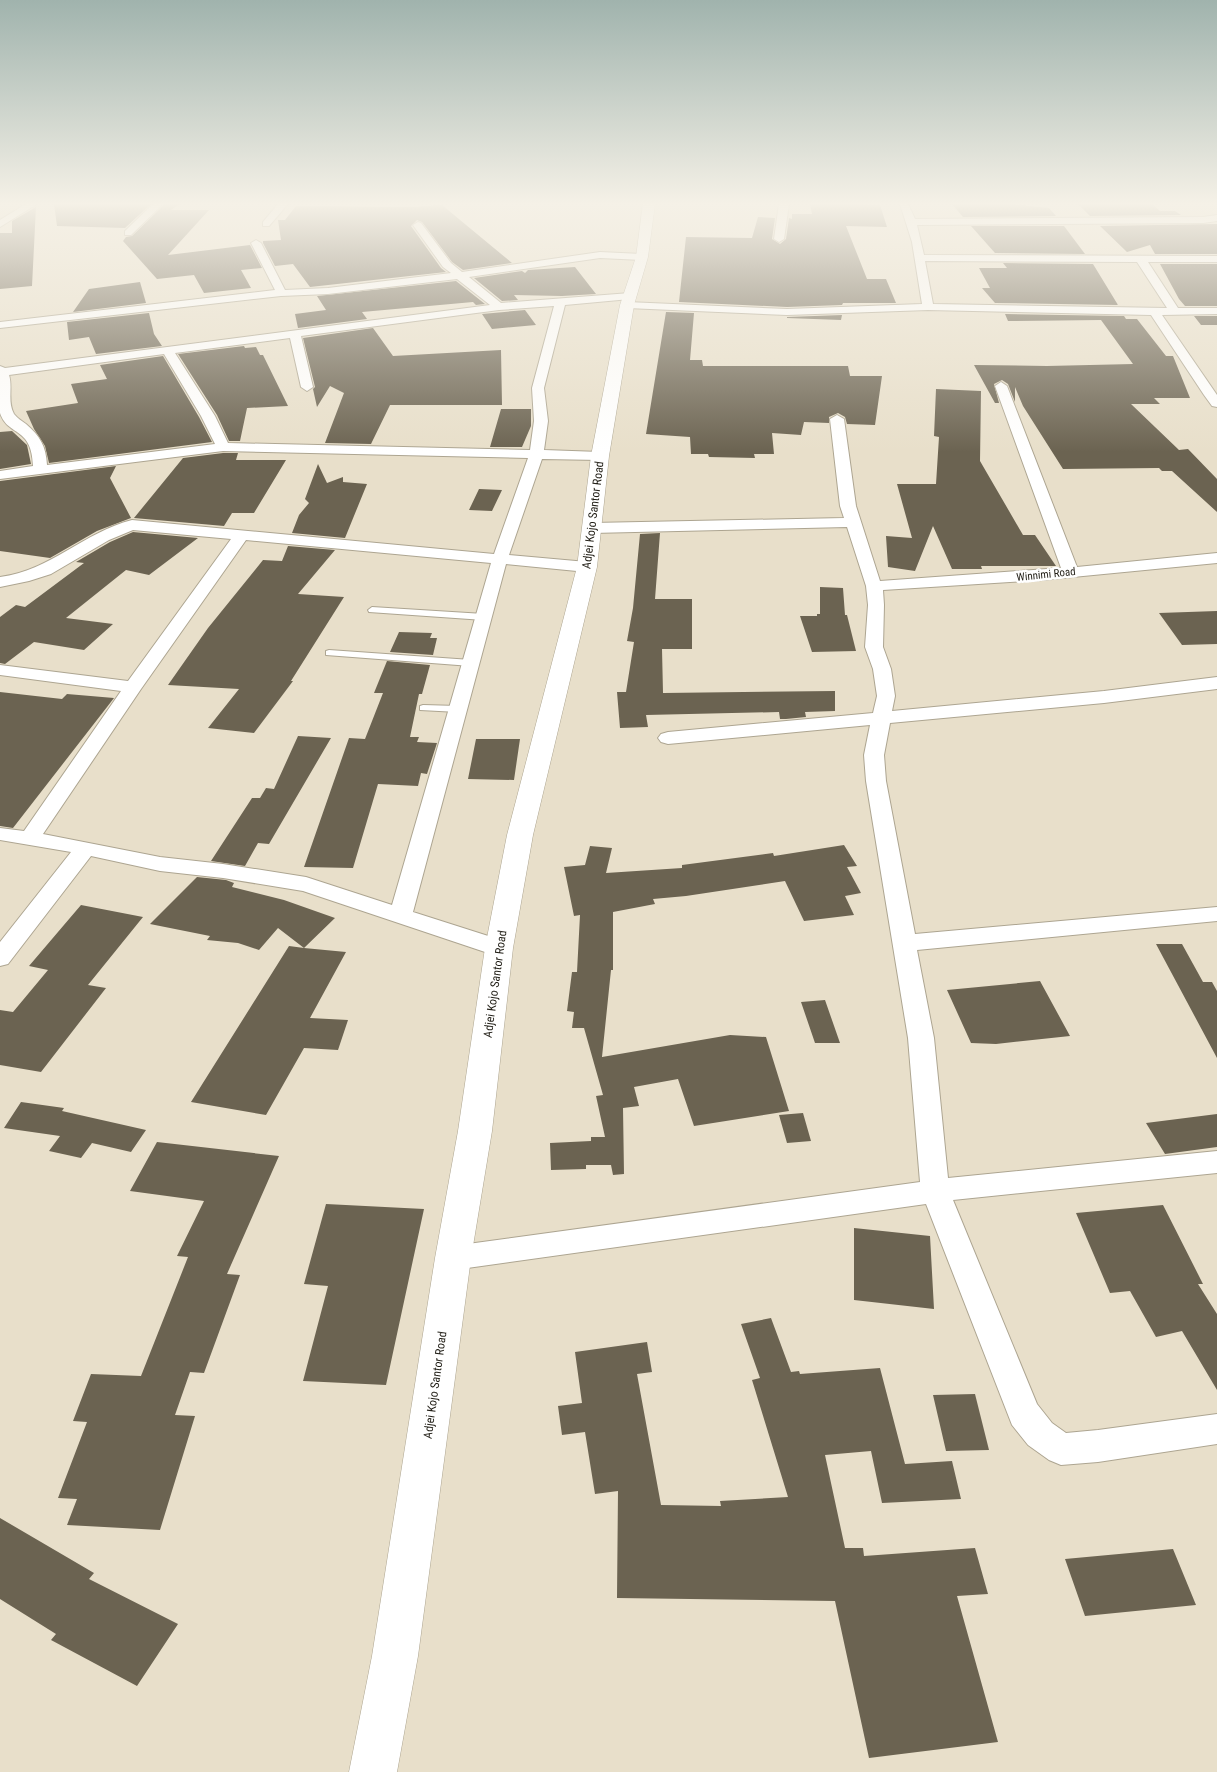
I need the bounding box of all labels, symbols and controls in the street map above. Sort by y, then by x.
street label: Adjei Kojo Santor Road [579,460,607,570]
street label: Winnimi Road [1016,565,1076,584]
street label: Adjei Kojo Santor Road [481,929,509,1039]
street label: Adjei Kojo Santor Road [421,1330,449,1440]

